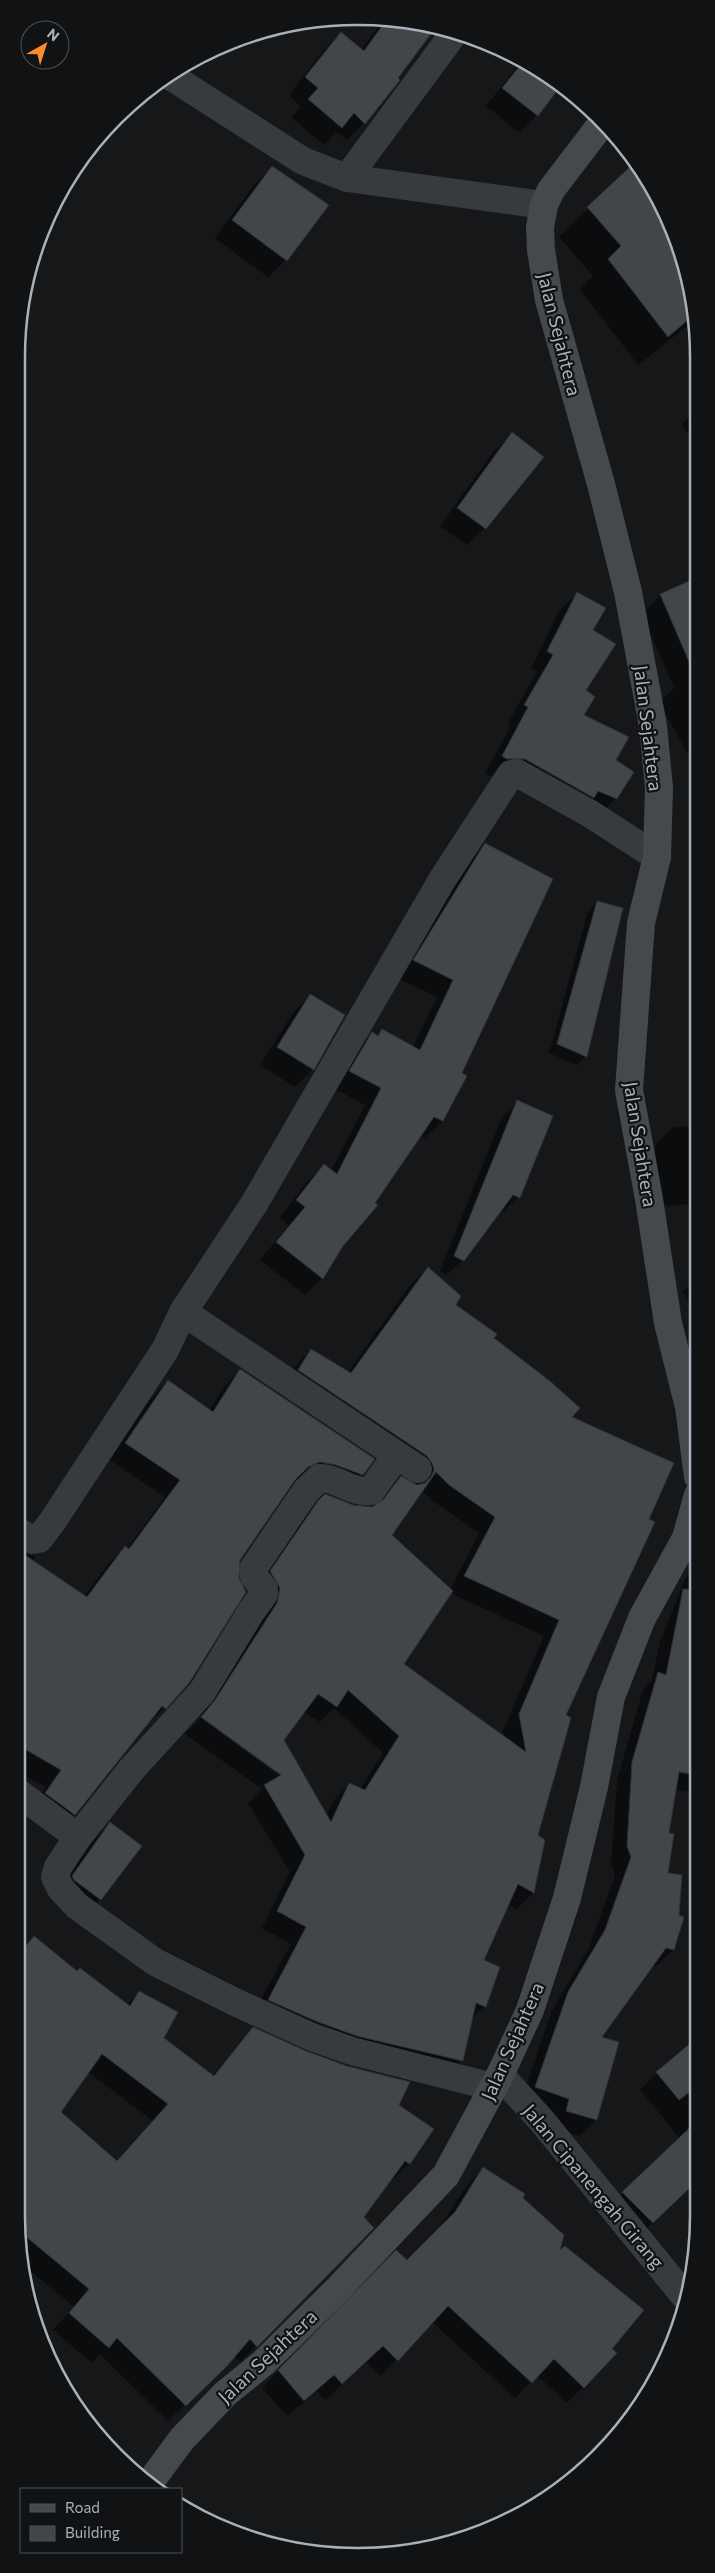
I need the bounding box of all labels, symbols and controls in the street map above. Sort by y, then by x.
north arrow [20,20,70,70]
text: N [44,25,63,44]
street label: Jalan Sejahtera [534,270,586,398]
street label: Jalan Sejahtera [630,664,668,792]
street label: Jalan Sejahtera [620,1080,662,1208]
street label: Jalan Sejahtera [476,1978,548,2104]
street label: Jalan Cipanengah Girang [518,2099,670,2273]
street label: Jalan Sejahtera [213,2304,321,2408]
legend [20,2488,182,2553]
text: Road [65,2498,100,2516]
text: Building [65,2523,120,2541]

